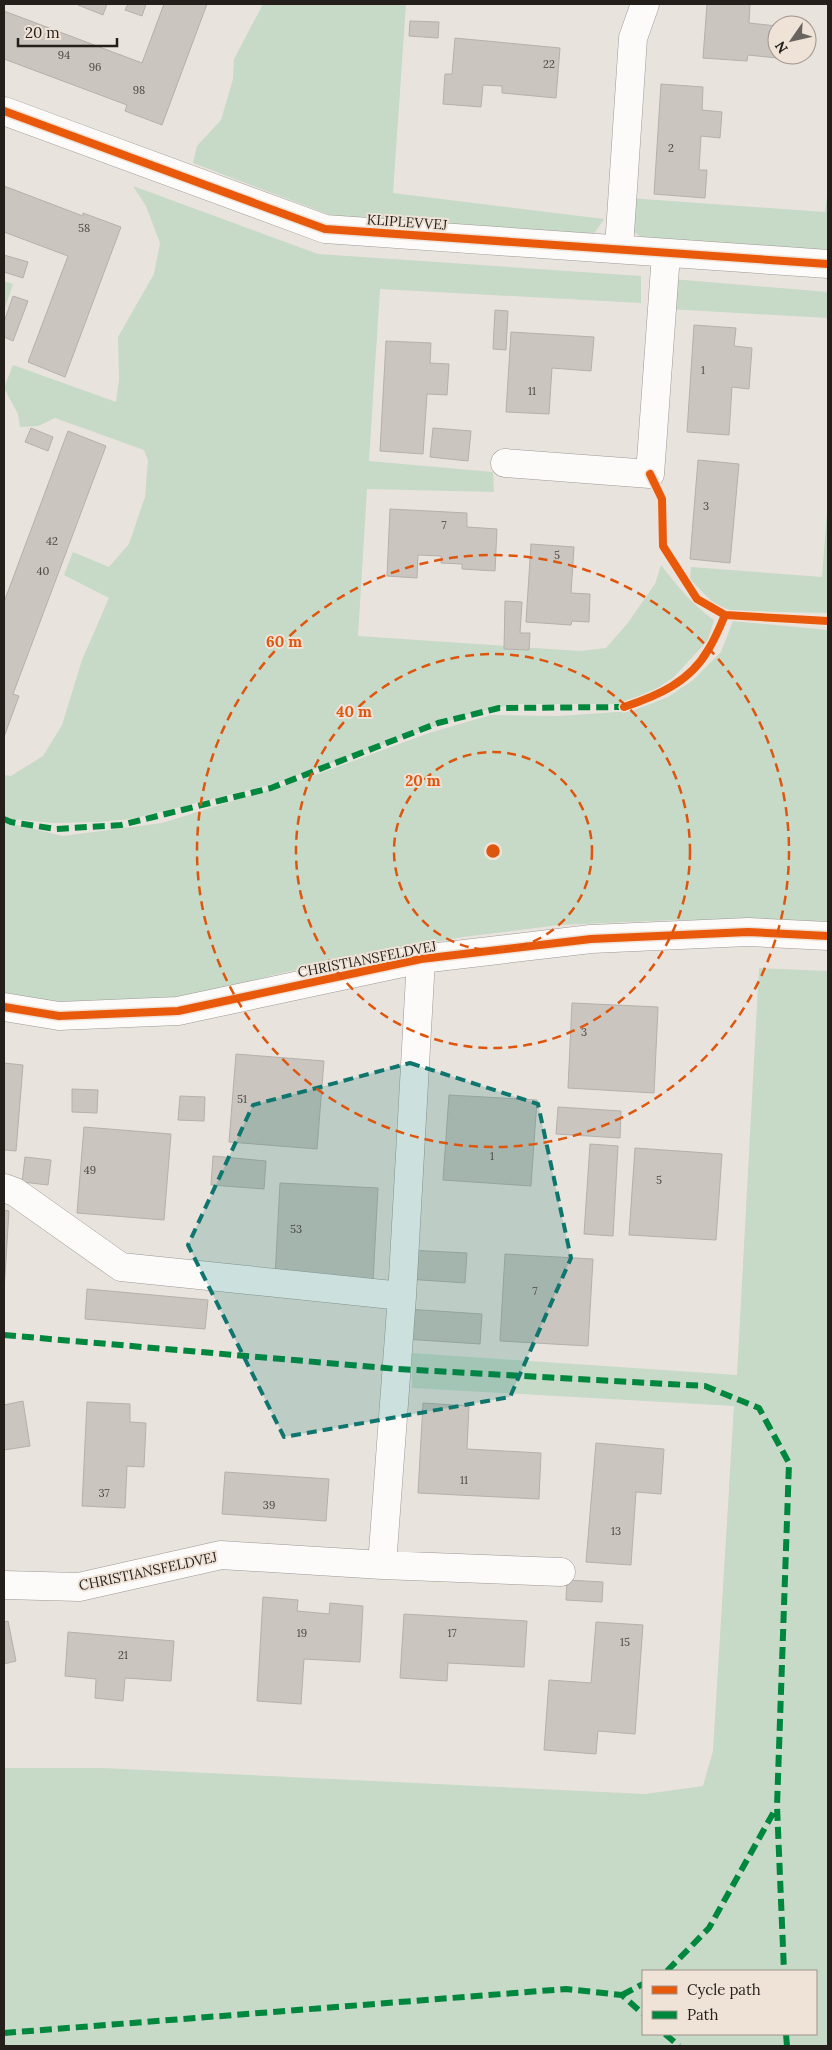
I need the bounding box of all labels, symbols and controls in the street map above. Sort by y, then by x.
scale bar [18,15,116,47]
north arrow [767,15,817,65]
text: 20 m [25,23,60,42]
text: N [771,38,792,57]
house number: 94 [58,48,70,62]
house number: 22 [543,57,555,71]
house number: 96 [89,60,101,74]
house number: 98 [133,83,145,97]
house number: 2 [668,141,674,155]
street label: KLIPLEVVEJ [366,210,448,234]
house number: 58 [78,221,90,235]
house number: 1 [701,363,705,377]
house number: 11 [528,384,536,398]
house number: 3 [703,499,709,513]
house number: 7 [441,518,447,532]
house number: 42 [46,534,58,548]
house number: 5 [554,548,560,562]
house number: 40 [37,564,50,578]
text: 60 m [266,632,302,651]
text: 40 m [336,702,372,721]
text: 20 m [405,771,441,790]
centre of rings [484,842,502,860]
street label: CHRISTIANSFELDVEJ [296,937,438,981]
house number: 3 [581,1025,587,1039]
house number: 51 [237,1092,247,1106]
house number: 1 [490,1149,494,1163]
house number: 49 [84,1163,96,1177]
house number: 5 [656,1173,662,1187]
house number: 53 [290,1222,302,1236]
house number: 7 [532,1284,538,1298]
house number: 11 [460,1473,468,1487]
house number: 37 [99,1486,109,1500]
house number: 39 [263,1498,275,1512]
house number: 13 [611,1524,621,1538]
street label: CHRISTIANSFELDVEJ [77,1548,219,1594]
house number: 19 [297,1626,307,1640]
house number: 17 [447,1626,457,1640]
house number: 15 [620,1635,630,1649]
house number: 21 [118,1648,128,1662]
legend [642,1970,817,2035]
text: Cycle path [687,1980,761,1999]
text: Path [687,2005,718,2024]

